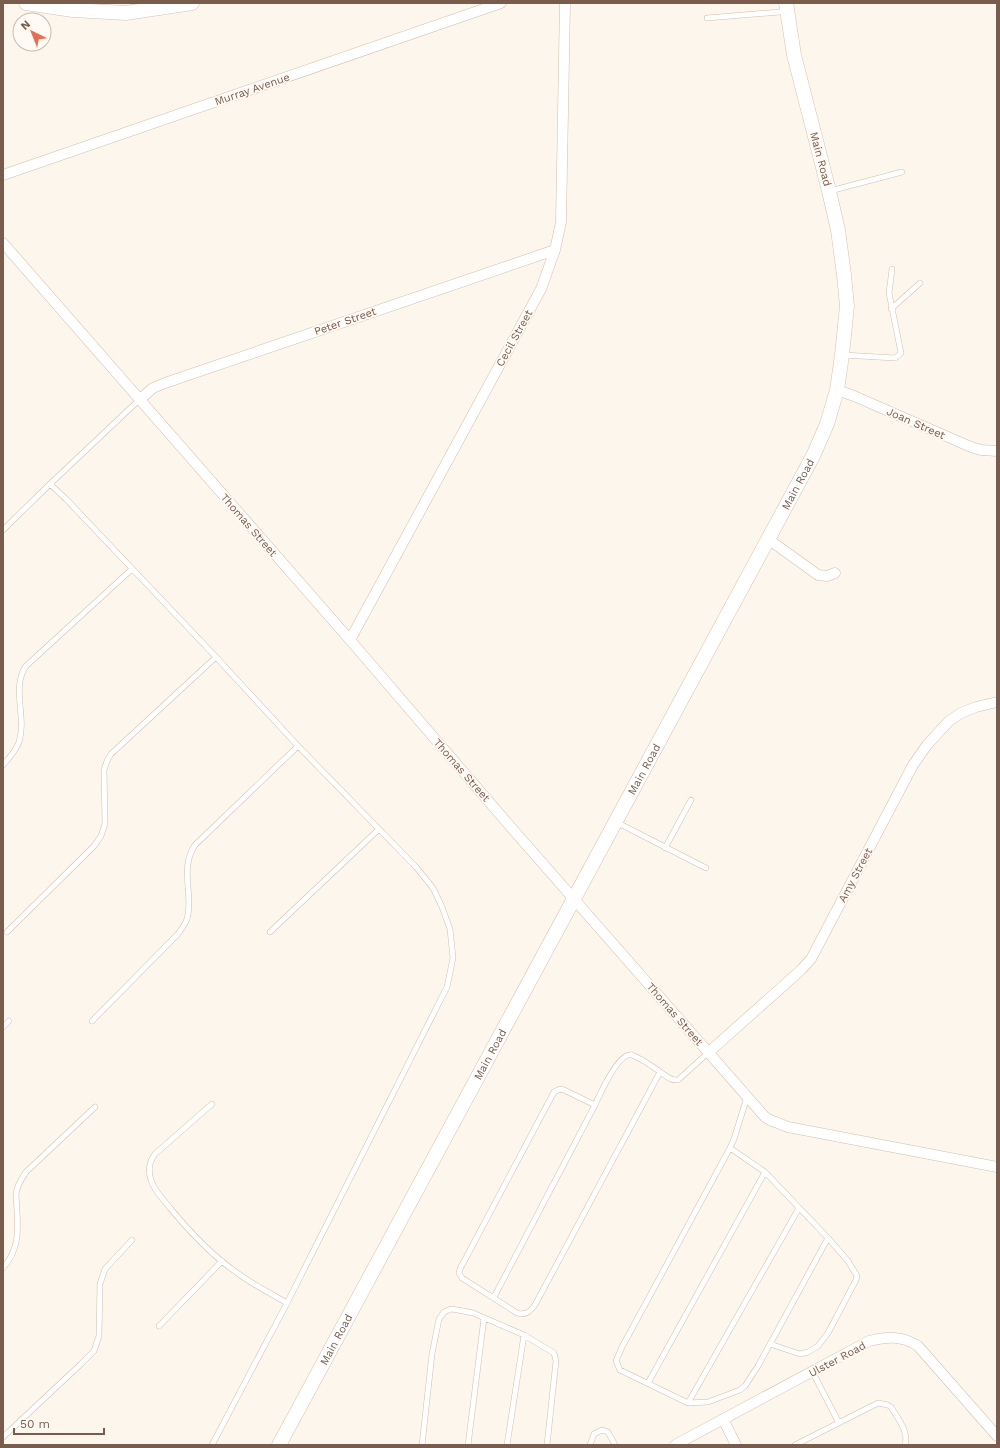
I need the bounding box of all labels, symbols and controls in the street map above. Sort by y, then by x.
north arrow [12,12,52,52]
text: N [18,18,33,33]
street label: Murray Avenue [213,71,291,108]
street label: Main Road [807,130,834,188]
street label: Peter Street [312,305,378,338]
street label: Cecil Street [494,307,536,369]
street label: Joan Street [885,405,947,442]
street label: Main Road [779,457,817,512]
street label: Thomas Street [218,491,280,560]
street label: Thomas Street [431,736,493,805]
street label: Main Road [625,742,663,797]
street label: Amy Street [836,845,875,905]
street label: Thomas Street [644,980,706,1049]
street label: Main Road [471,1027,509,1082]
street label: Main Road [317,1312,355,1367]
street label: Ulster Road [807,1339,868,1380]
scale bar [14,1410,104,1436]
text: 50 m [20,1417,50,1431]

